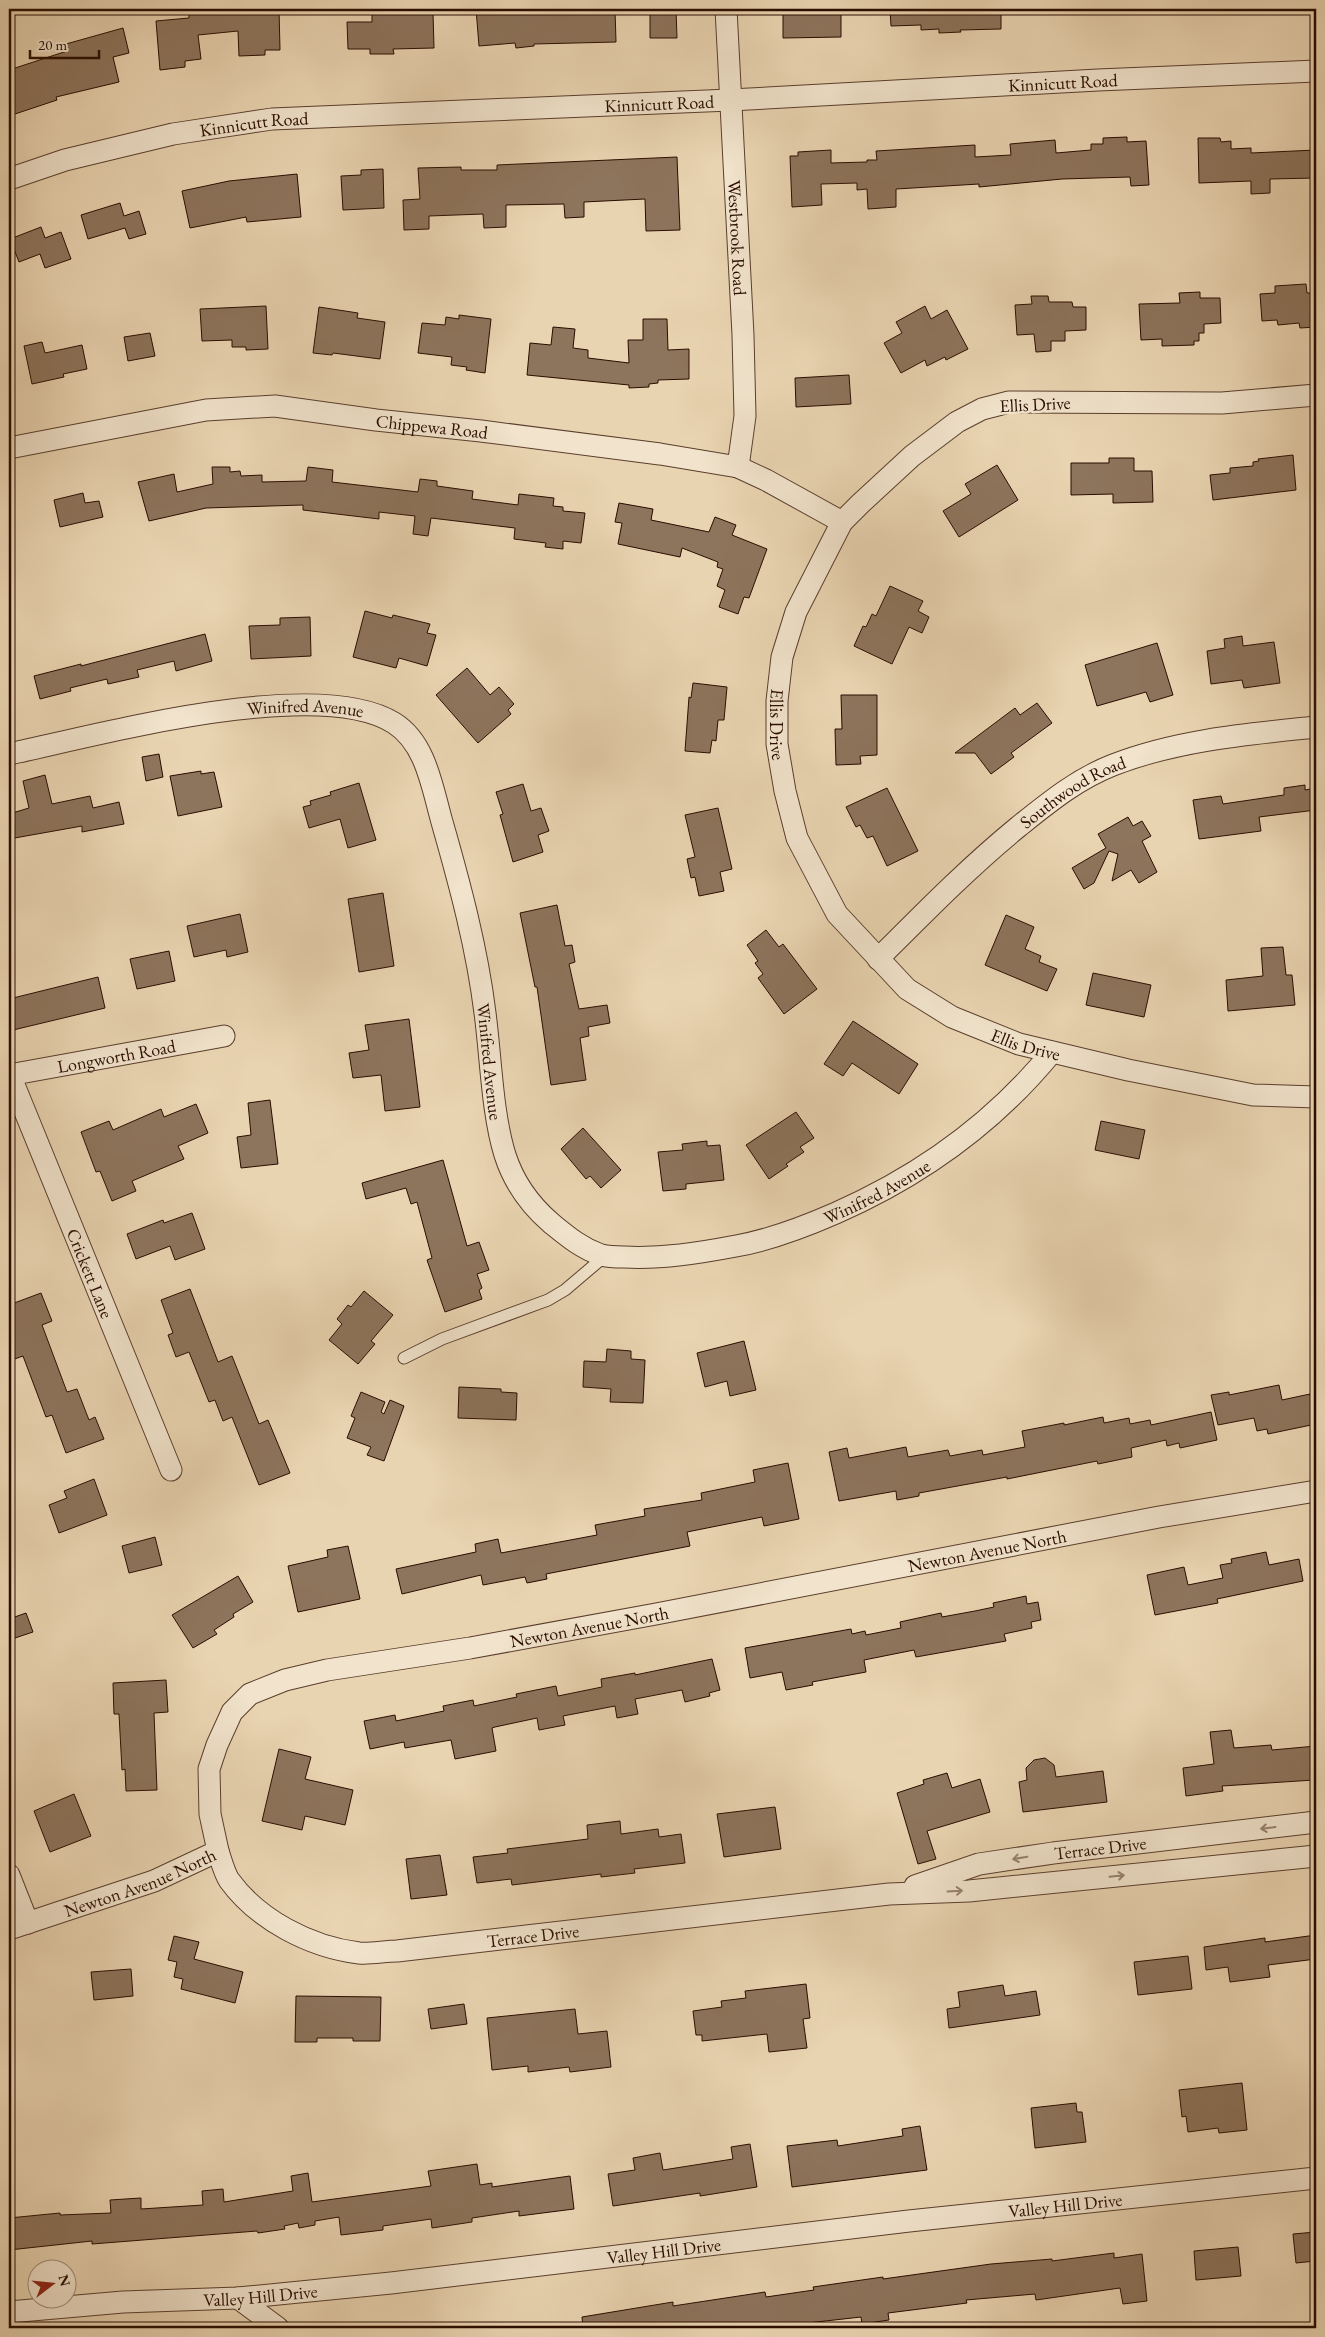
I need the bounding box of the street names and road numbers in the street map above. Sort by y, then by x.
street label: Kinnicutt Road [1007,68,1119,96]
street label: Kinnicutt Road [604,89,715,117]
street label: Kinnicutt Road [198,106,310,141]
street label: Westbrook Road [723,179,752,297]
street label: Ellis Drive [999,391,1071,417]
street label: Chippewa Road [375,409,490,443]
street label: Ellis Drive [766,688,791,762]
street label: Winifred Avenue [246,693,366,722]
street label: Southwood Road [1015,750,1129,833]
street label: Winifred Avenue [472,1002,508,1122]
street label: Ellis Drive [988,1022,1063,1065]
street label: Longworth Road [55,1033,178,1078]
street label: Winifred Avenue [820,1154,934,1229]
street label: Crickett Lane [62,1225,119,1322]
street label: Newton Avenue North [906,1524,1068,1577]
street label: Newton Avenue North [508,1600,670,1652]
street label: Terrace Drive [1053,1831,1147,1864]
street label: Newton Avenue North [61,1842,219,1922]
street label: Terrace Drive [486,1919,580,1952]
street label: Valley Hill Drive [1007,2187,1123,2222]
street label: Valley Hill Drive [606,2232,722,2269]
street label: Valley Hill Drive [203,2279,318,2311]

